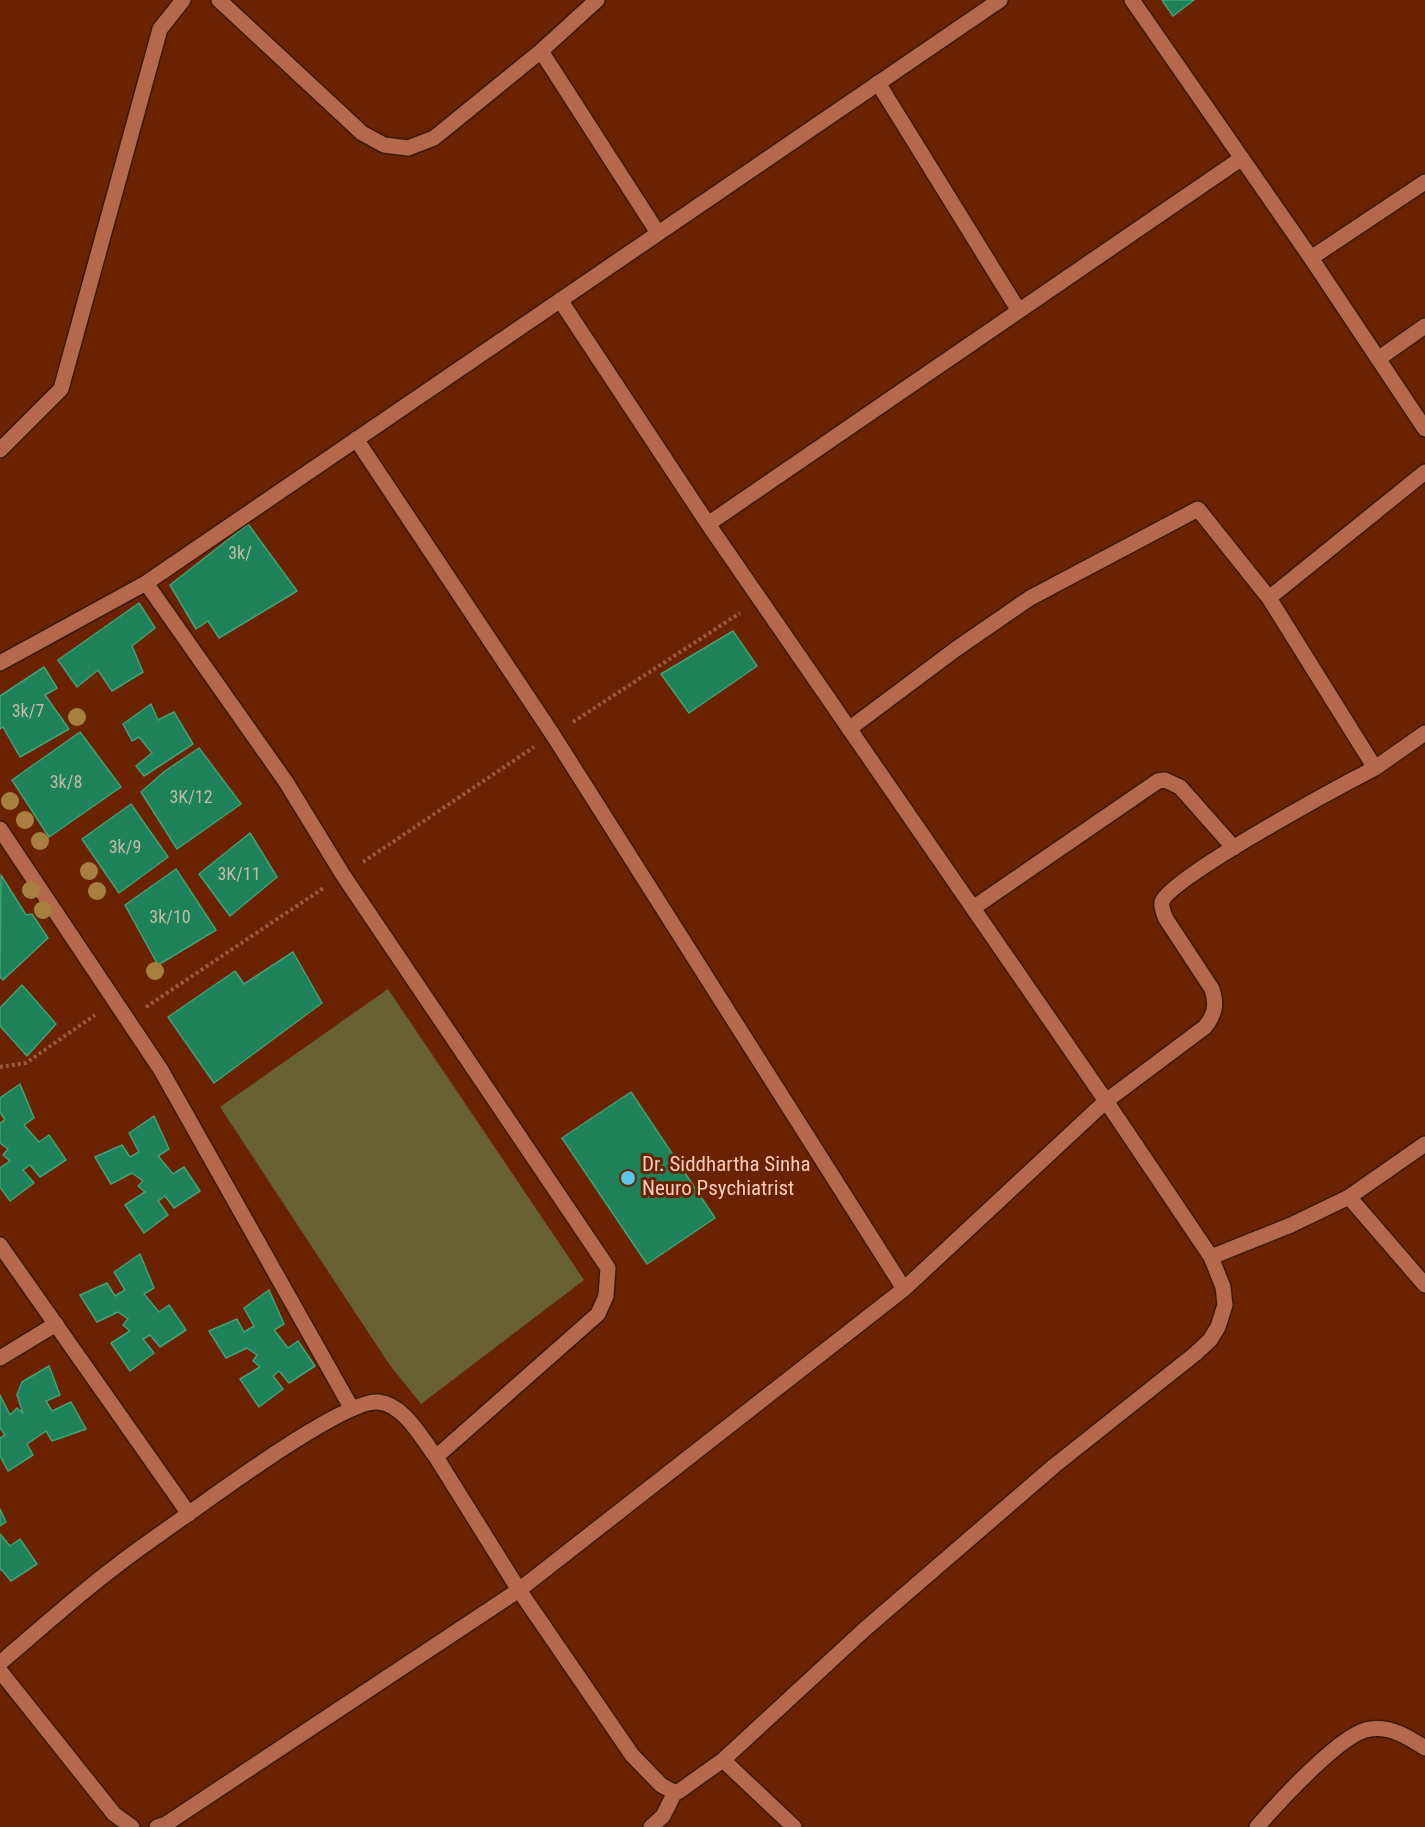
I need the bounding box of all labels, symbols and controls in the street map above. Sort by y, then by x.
house number: 3k/ [228,543,252,565]
house number: 3k/7 [12,701,44,723]
house number: 3k/8 [50,772,82,794]
house number: 3K/12 [169,787,213,809]
house number: 3k/9 [109,837,141,859]
house number: 3K/11 [217,864,261,886]
house number: 3k/10 [149,907,191,929]
place label: Dr. Siddhartha Sinha Neuro Psychiatrist [642,1153,810,1203]
marker: Dr. Siddhartha Sinha Neuro Psychiatrist [619,1169,637,1187]

